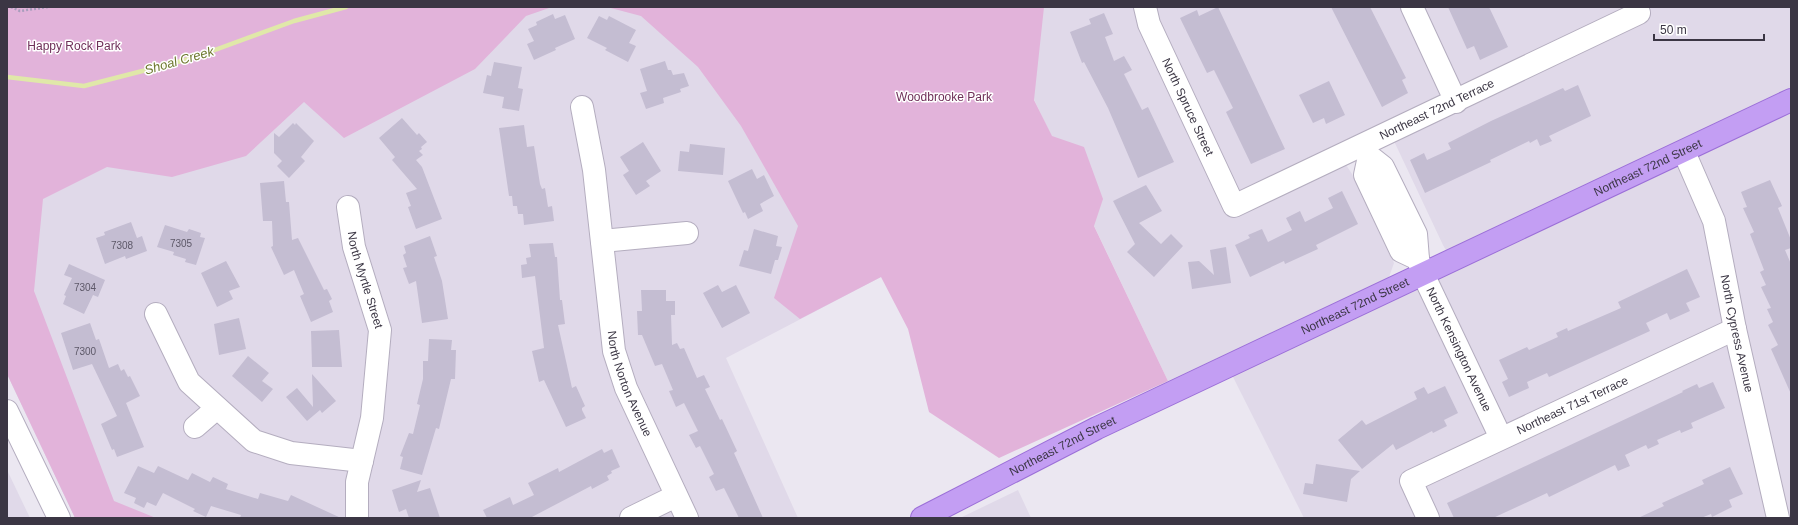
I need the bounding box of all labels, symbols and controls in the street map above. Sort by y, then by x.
scale bar [1654,16,1764,42]
text: 50 m [1660,23,1687,37]
park label: Happy Rock Park [27,39,122,53]
water label: Shoal Creek [143,43,217,78]
street label: North Spruce Street [1159,56,1217,159]
street label: Northeast 72nd Terrace [1377,76,1497,143]
park label: Woodbrooke Park [896,90,993,104]
street label: Northeast 72nd Street [1592,136,1705,199]
street label: North Myrtle Street [345,230,386,331]
house number: 7305 [170,238,193,249]
house number: 7308 [111,240,134,251]
street label: North Cypress Avenue [1718,273,1756,394]
street label: Northeast 72nd Street [1299,274,1412,338]
house number: 7304 [74,282,97,293]
street label: North Kensington Avenue [1423,285,1495,414]
street label: North Norton Avenue [605,330,655,439]
house number: 7300 [74,346,97,357]
street label: Northeast 71st Terrace [1514,373,1631,437]
street label: Northeast 72nd Street [1007,413,1119,479]

